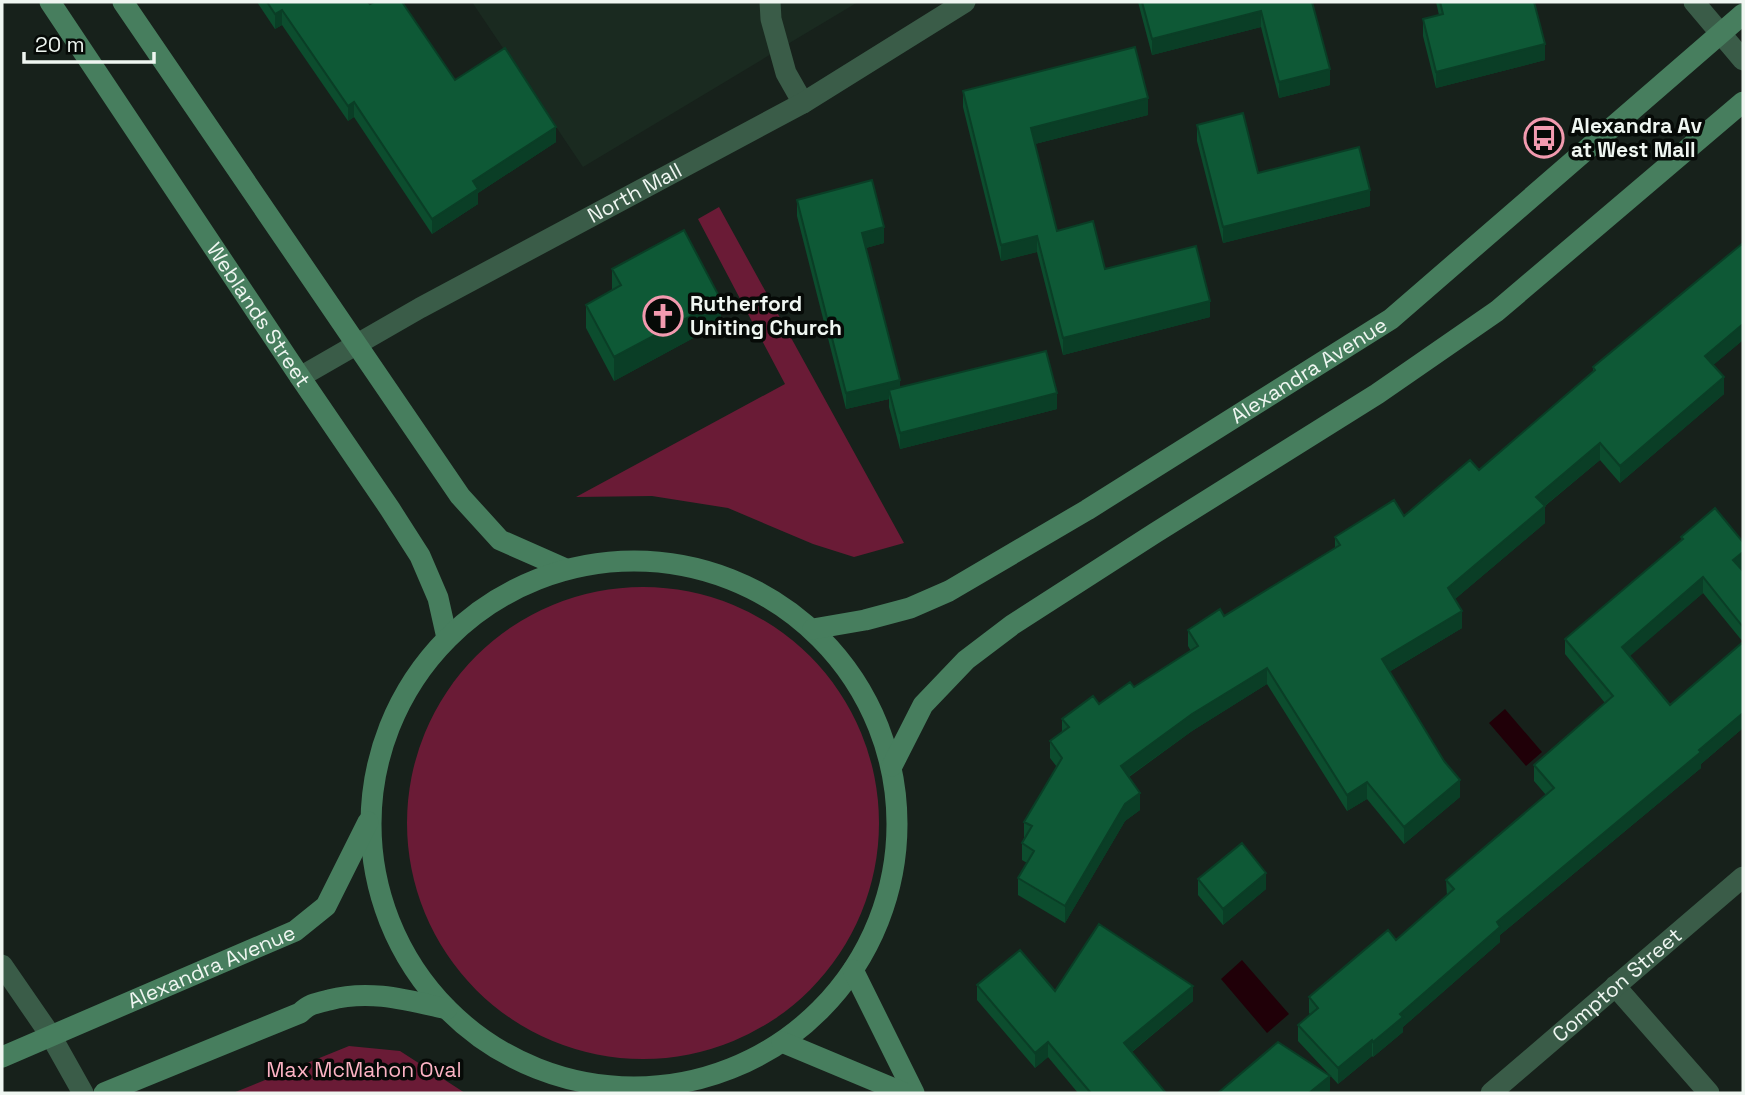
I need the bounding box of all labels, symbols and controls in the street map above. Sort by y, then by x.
scale bar [24,21,154,65]
text: 20 m [35,31,85,58]
place label: Alexandra Av at West Mall [1571,112,1702,163]
bus stop icon: Alexandra Av at West Mall [1523,117,1565,159]
street label: North Mall [583,156,686,229]
street label: Weblands Street [201,237,317,392]
place label: Rutherford Uniting Church [690,290,842,341]
church icon: Rutherford Uniting Church [642,295,684,337]
street label: Alexandra Avenue [1225,311,1392,429]
street label: Alexandra Avenue [123,919,299,1014]
street label: Compton Street [1546,921,1687,1048]
park label: Max McMahon Oval [266,1056,462,1083]

